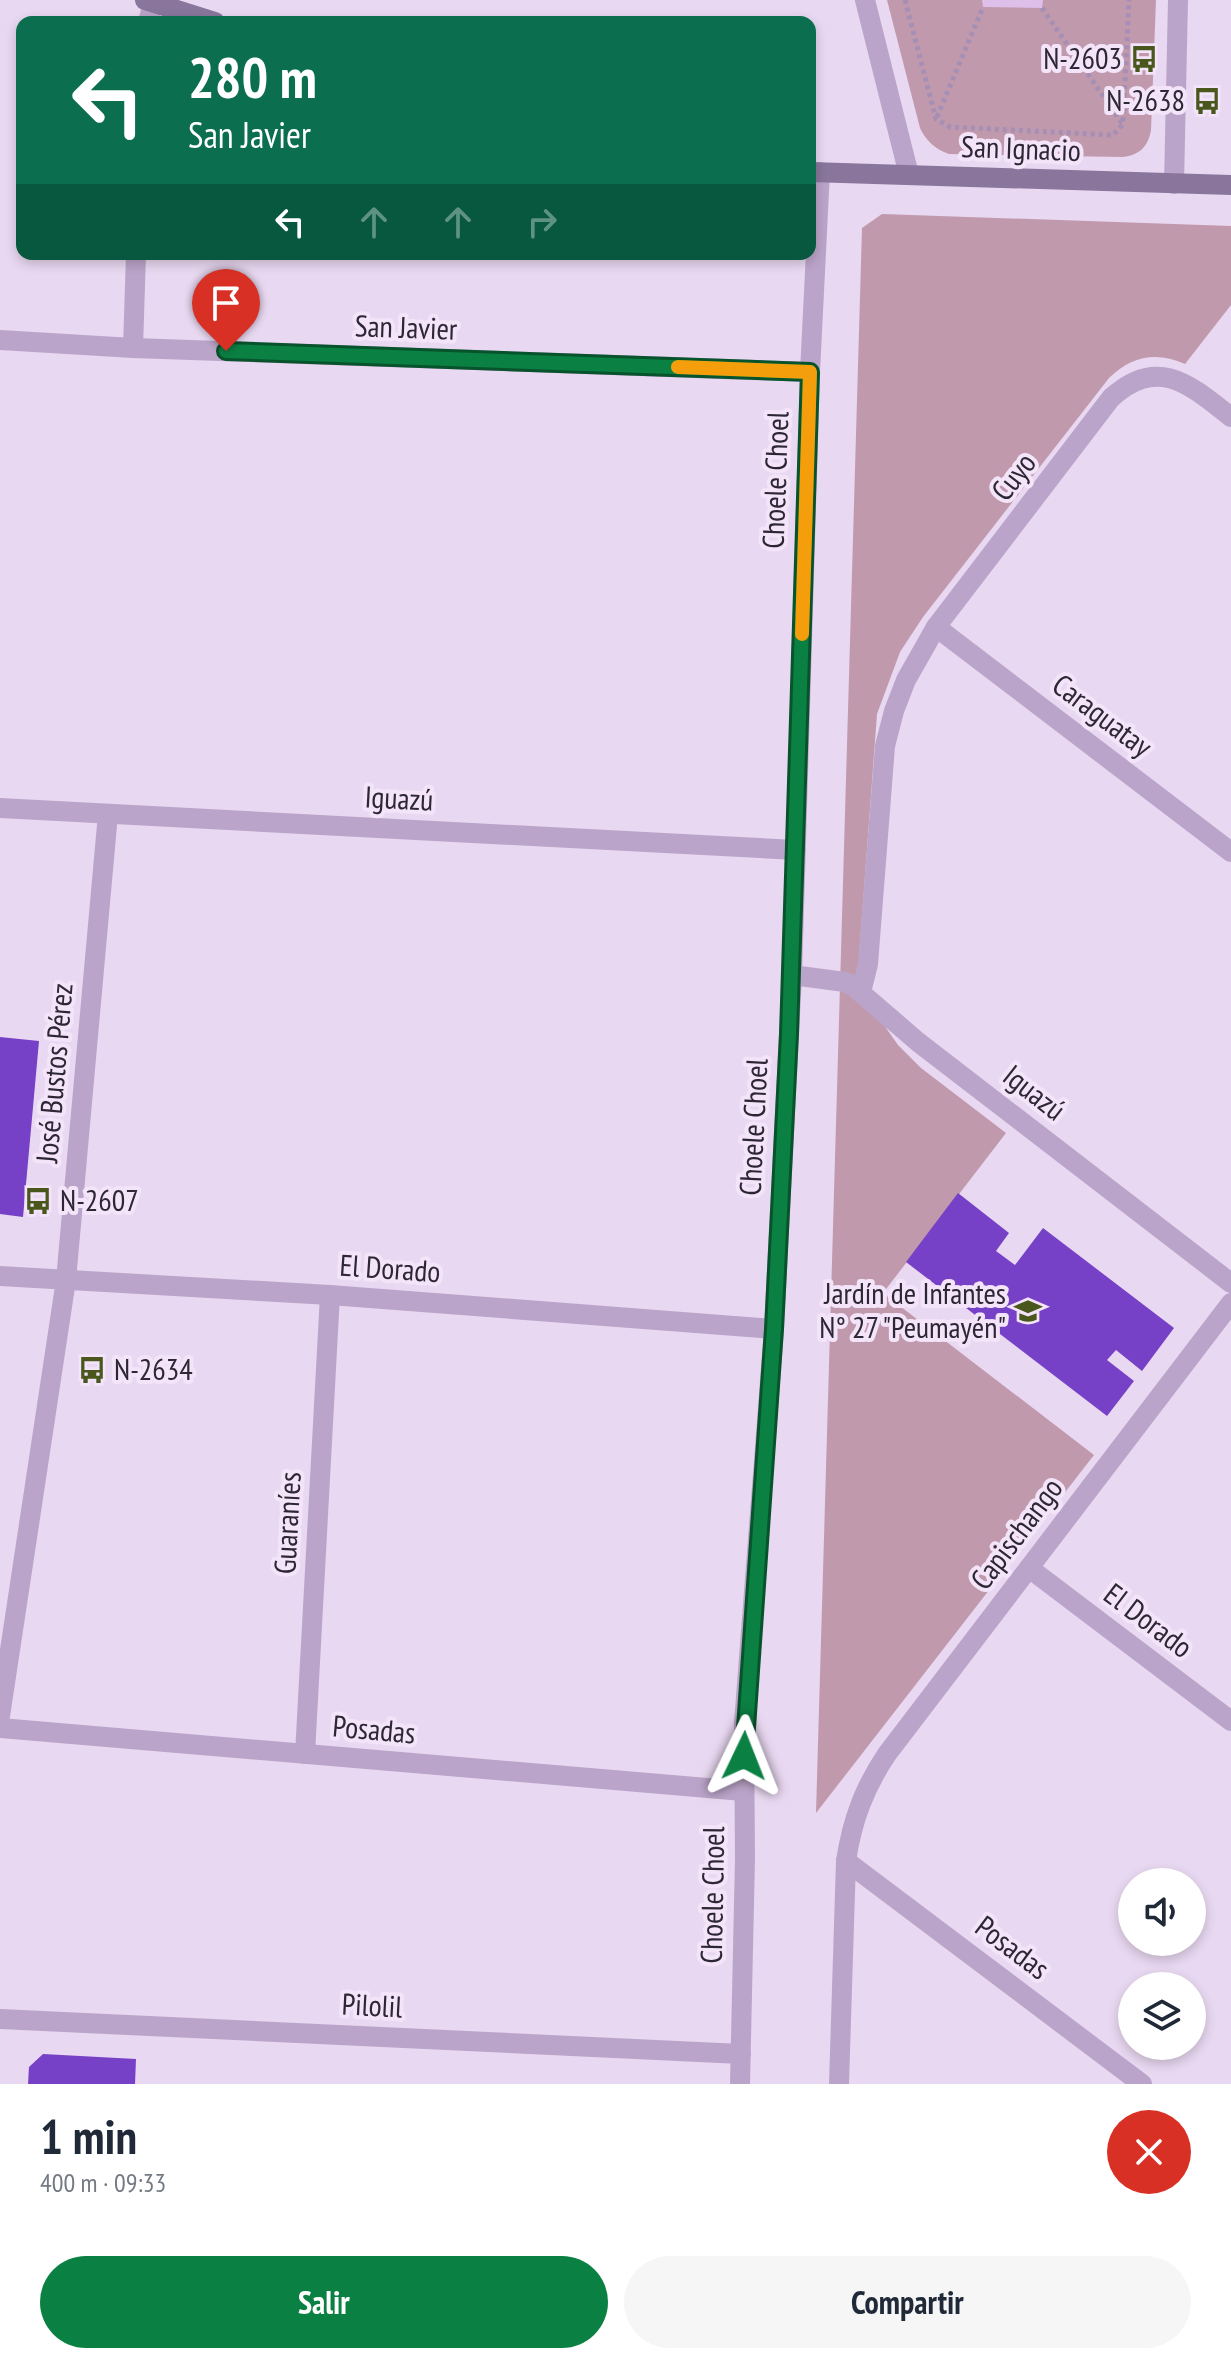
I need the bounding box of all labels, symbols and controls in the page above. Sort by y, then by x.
place label: N-2603 [1043,38,1122,77]
text: 280 m [188,41,317,113]
bus stop icon: N-2603 [1129,44,1159,74]
icon: left [56,48,160,152]
place label: N-2638 [1106,80,1185,119]
bus stop icon: N-2638 [1192,86,1222,116]
text: San Javier [188,111,311,158]
street label: San Ignacio [961,126,1082,169]
icon: left [268,200,312,244]
icon: ahead [352,200,396,244]
icon: ahead [436,200,480,244]
icon: right [520,200,564,244]
pin [192,269,260,351]
icon: arrive [204,281,248,325]
street label: San Javier [354,305,459,348]
street label: Choele Choel [753,411,796,549]
street label: Cuyo [982,444,1044,508]
street label: Caraguatay [1045,665,1161,765]
street label: Iguazú [364,776,434,819]
street label: José Bustos Pérez [26,981,81,1165]
street label: Iguazú [996,1055,1074,1128]
street label: Choele Choel [729,1057,776,1197]
place label: N-2607 [60,1180,139,1219]
bus stop icon: N-2607 [23,1186,53,1216]
street label: El Dorado [338,1245,442,1290]
place label: Jardín de Infantes N° 27 "Peumayén" [819,1273,1006,1346]
school or university icon: Jardín de Infantes N° 27 "Peumayén" [1013,1296,1043,1326]
place label: N-2634 [114,1349,193,1388]
bus stop icon: N-2634 [77,1355,107,1385]
street label: Capischango [961,1469,1071,1597]
street label: Guaraníes [264,1471,309,1575]
street label: El Dorado [1097,1574,1201,1666]
street label: Posadas [331,1705,417,1752]
position arrow [702,1714,786,1798]
street label: Choele Choel [691,1826,732,1964]
map controls [1118,1868,1206,2060]
button: sound [1118,1868,1206,1956]
street label: Posadas [968,1906,1058,1987]
button: layers [1118,1972,1206,2060]
street label: Pilolil [341,1983,403,2026]
text: 1 min [40,2105,137,2167]
button: close [1107,2110,1191,2194]
text: 400 m · 09:33 [40,2166,166,2199]
button: Salir [40,2256,608,2348]
button: Compartir [624,2256,1191,2348]

